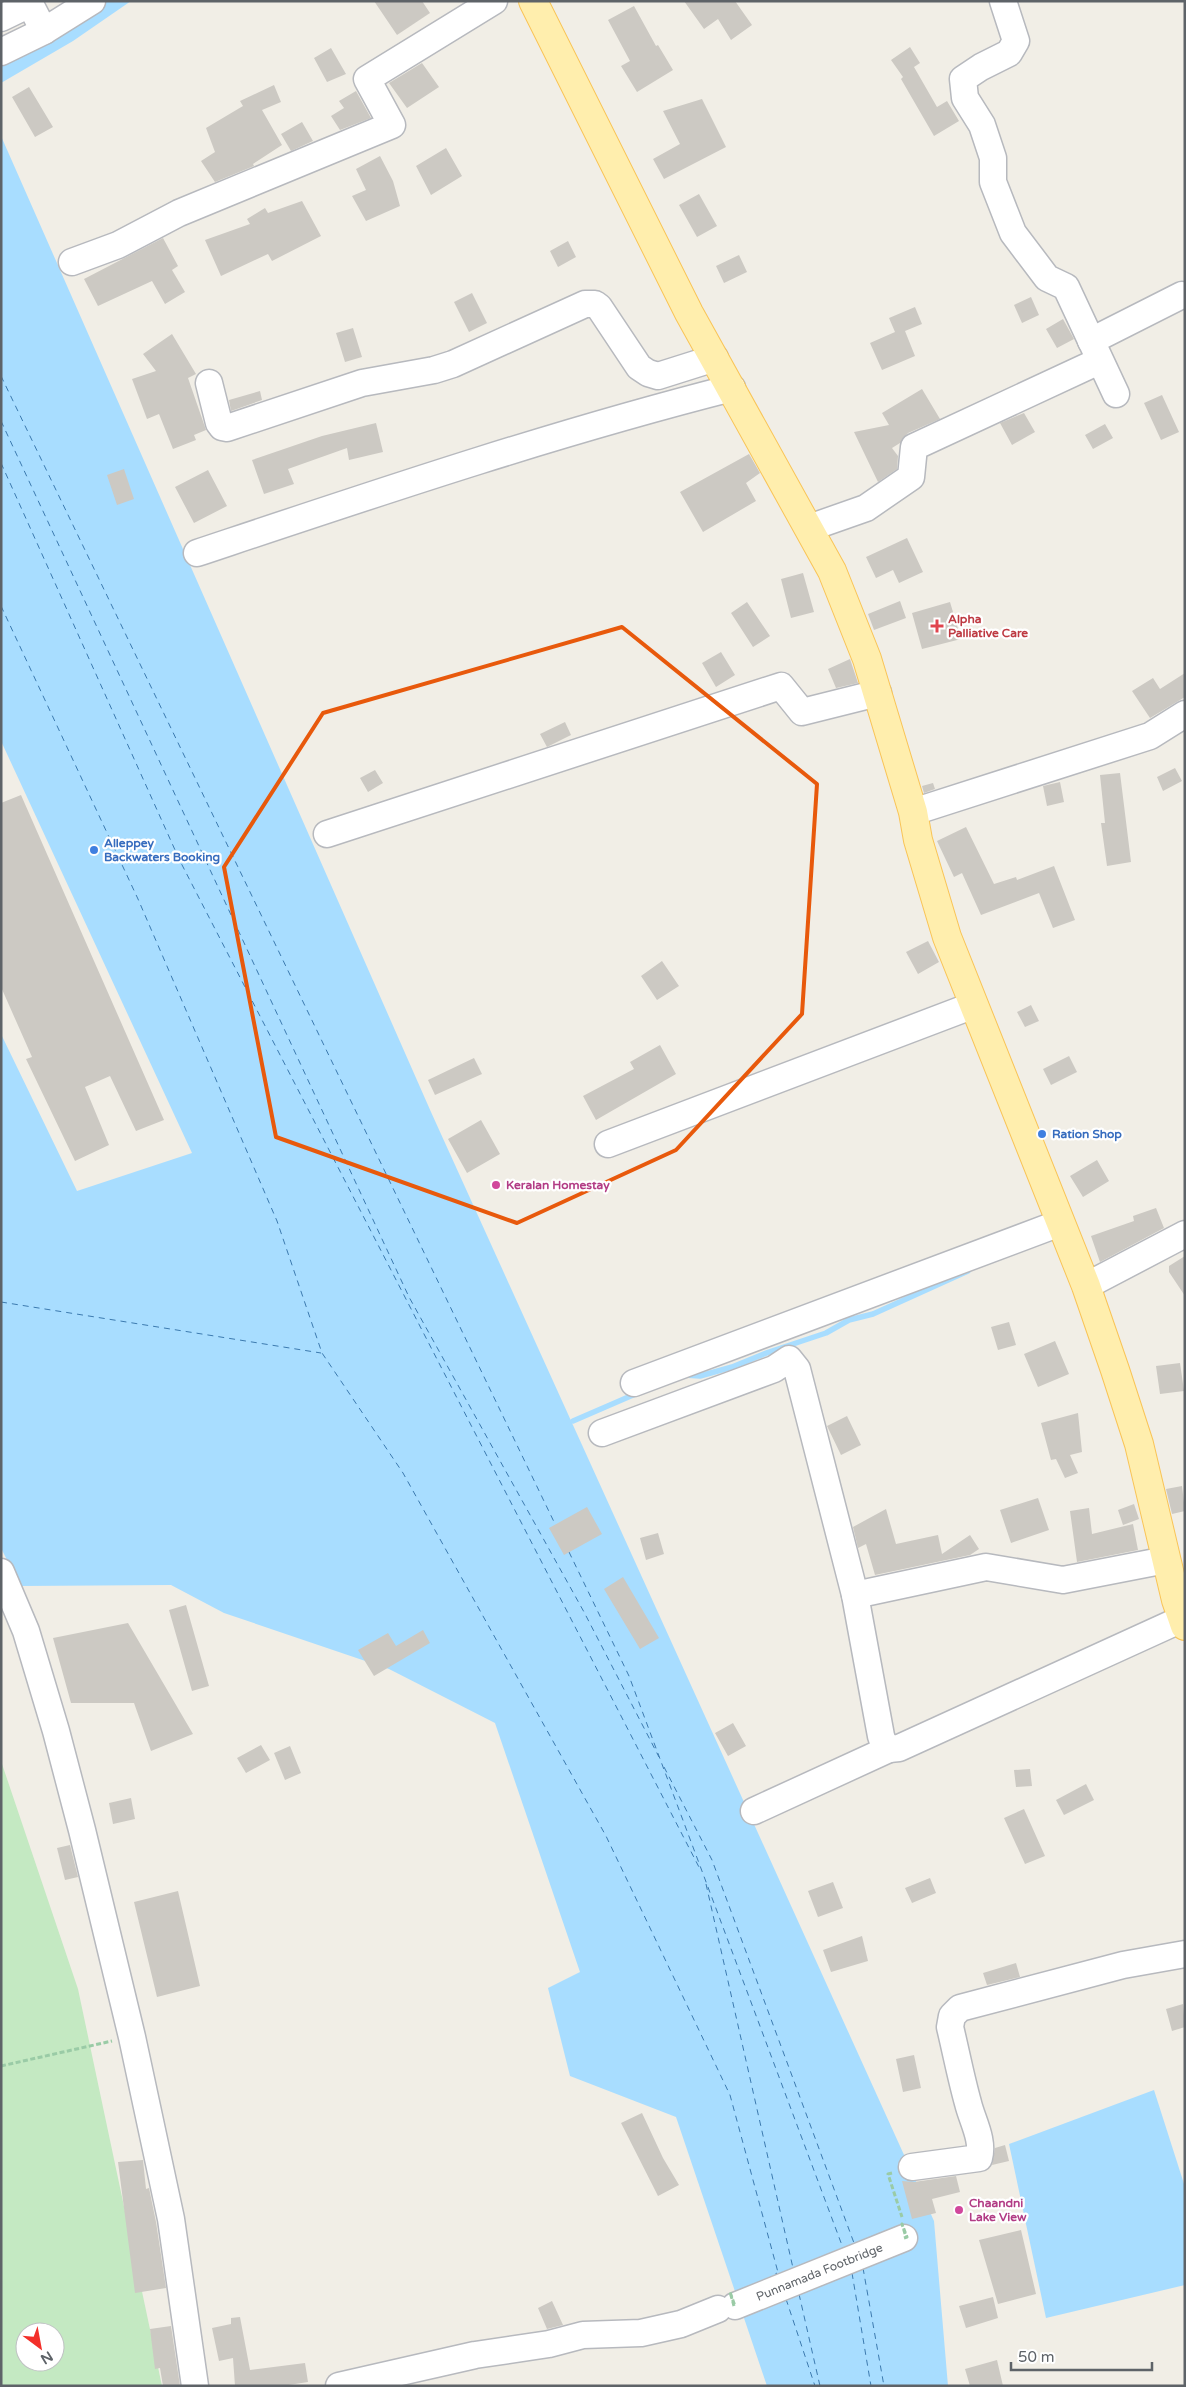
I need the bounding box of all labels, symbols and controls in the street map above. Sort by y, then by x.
place label: Alpha Palliative Care [948,612,1028,640]
marker: Alpha Palliative Care [930,619,944,633]
place label: Alleppey Backwaters Booking [104,836,220,865]
marker: Alleppey Backwaters Booking [88,844,100,856]
place label: Ration Shop [1052,1127,1122,1142]
marker: Ration Shop [1036,1128,1048,1140]
place label: Keralan Homestay [506,1178,610,1193]
marker: Keralan Homestay [490,1179,502,1191]
place label: Chaandni Lake View [969,2196,1027,2224]
marker: Chaandni Lake View [953,2204,965,2216]
street label: Punnamada Footbridge [754,2240,885,2304]
north arrow [15,2322,65,2372]
scale bar [1011,2340,1152,2372]
text: N [37,2347,56,2368]
text: 50 m [1018,2348,1055,2366]

